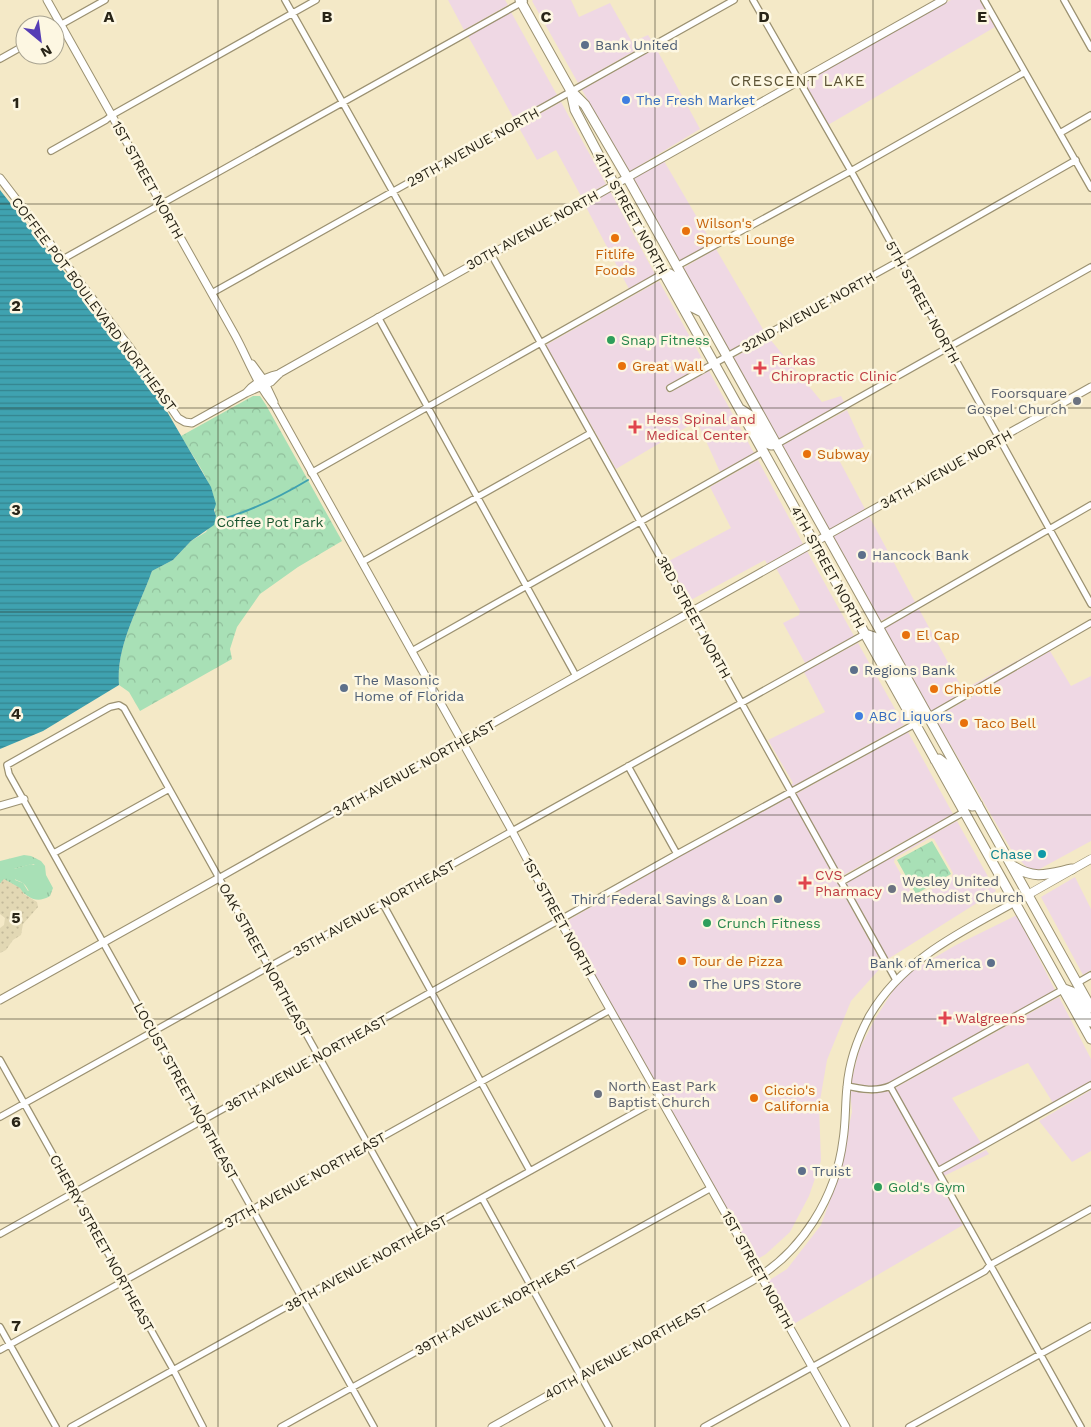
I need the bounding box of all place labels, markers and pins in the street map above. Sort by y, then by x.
place label: Bank United [595,37,678,53]
marker: Bank United [579,39,591,51]
place label: The Fresh Market [636,92,755,108]
marker: The Fresh Market [620,94,632,106]
place label: Wilson's Sports Lounge [696,215,795,247]
marker: Wilson's Sports Lounge [680,225,692,237]
marker: Fitlife Foods [609,232,621,244]
place label: Fitlife Foods [595,246,635,278]
place label: Snap Fitness [621,332,710,348]
marker: Snap Fitness [605,334,617,346]
place label: Farkas Chiropractic Clinic [771,352,897,384]
place label: Great Wall [632,358,704,374]
marker: Great Wall [616,360,628,372]
marker: Farkas Chiropractic Clinic [753,361,767,375]
place label: Foorsquare Gospel Church [967,385,1067,417]
marker: Foorsquare Gospel Church [1071,395,1083,407]
place label: Hess Spinal and Medical Center [646,411,756,443]
marker: Hess Spinal and Medical Center [628,420,642,434]
place label: Subway [817,446,870,462]
marker: Subway [801,448,813,460]
place label: Hancock Bank [872,547,969,563]
marker: Hancock Bank [856,549,868,561]
place label: El Cap [916,627,960,643]
marker: El Cap [900,629,912,641]
place label: Regions Bank [864,662,955,678]
marker: Regions Bank [848,664,860,676]
place label: The Masonic Home of Florida [354,672,464,704]
place label: Chipotle [944,681,1001,697]
marker: The Masonic Home of Florida [338,682,350,694]
marker: Chipotle [928,683,940,695]
place label: ABC Liquors [869,708,952,724]
marker: ABC Liquors [853,710,865,722]
place label: Taco Bell [974,715,1036,731]
marker: Taco Bell [958,717,970,729]
place label: Chase [990,846,1032,862]
marker: Chase [1036,848,1048,860]
place label: CVS Pharmacy [815,867,883,899]
place label: Wesley United Methodist Church [902,873,1024,905]
marker: CVS Pharmacy [799,877,811,889]
marker: Wesley United Methodist Church [886,883,898,895]
place label: Third Federal Savings & Loan [571,891,768,907]
marker: Third Federal Savings & Loan [772,893,784,905]
place label: Crunch Fitness [717,915,821,931]
marker: Crunch Fitness [701,917,713,929]
place label: Tour de Pizza [692,953,783,969]
marker: Tour de Pizza [676,955,688,967]
place label: Bank of America [870,955,981,971]
marker: Bank of America [985,957,997,969]
place label: The UPS Store [703,976,802,992]
marker: The UPS Store [687,978,699,990]
place label: Walgreens [955,1010,1025,1026]
marker: Walgreens [939,1012,951,1024]
place label: North East Park Baptist Church [608,1078,716,1110]
place label: Ciccio's California [764,1082,829,1114]
marker: North East Park Baptist Church [592,1088,604,1100]
marker: Ciccio's California [748,1092,760,1104]
place label: Truist [812,1163,851,1179]
marker: Truist [796,1165,808,1177]
place label: Gold's Gym [888,1179,965,1195]
marker: Gold's Gym [872,1181,884,1193]

